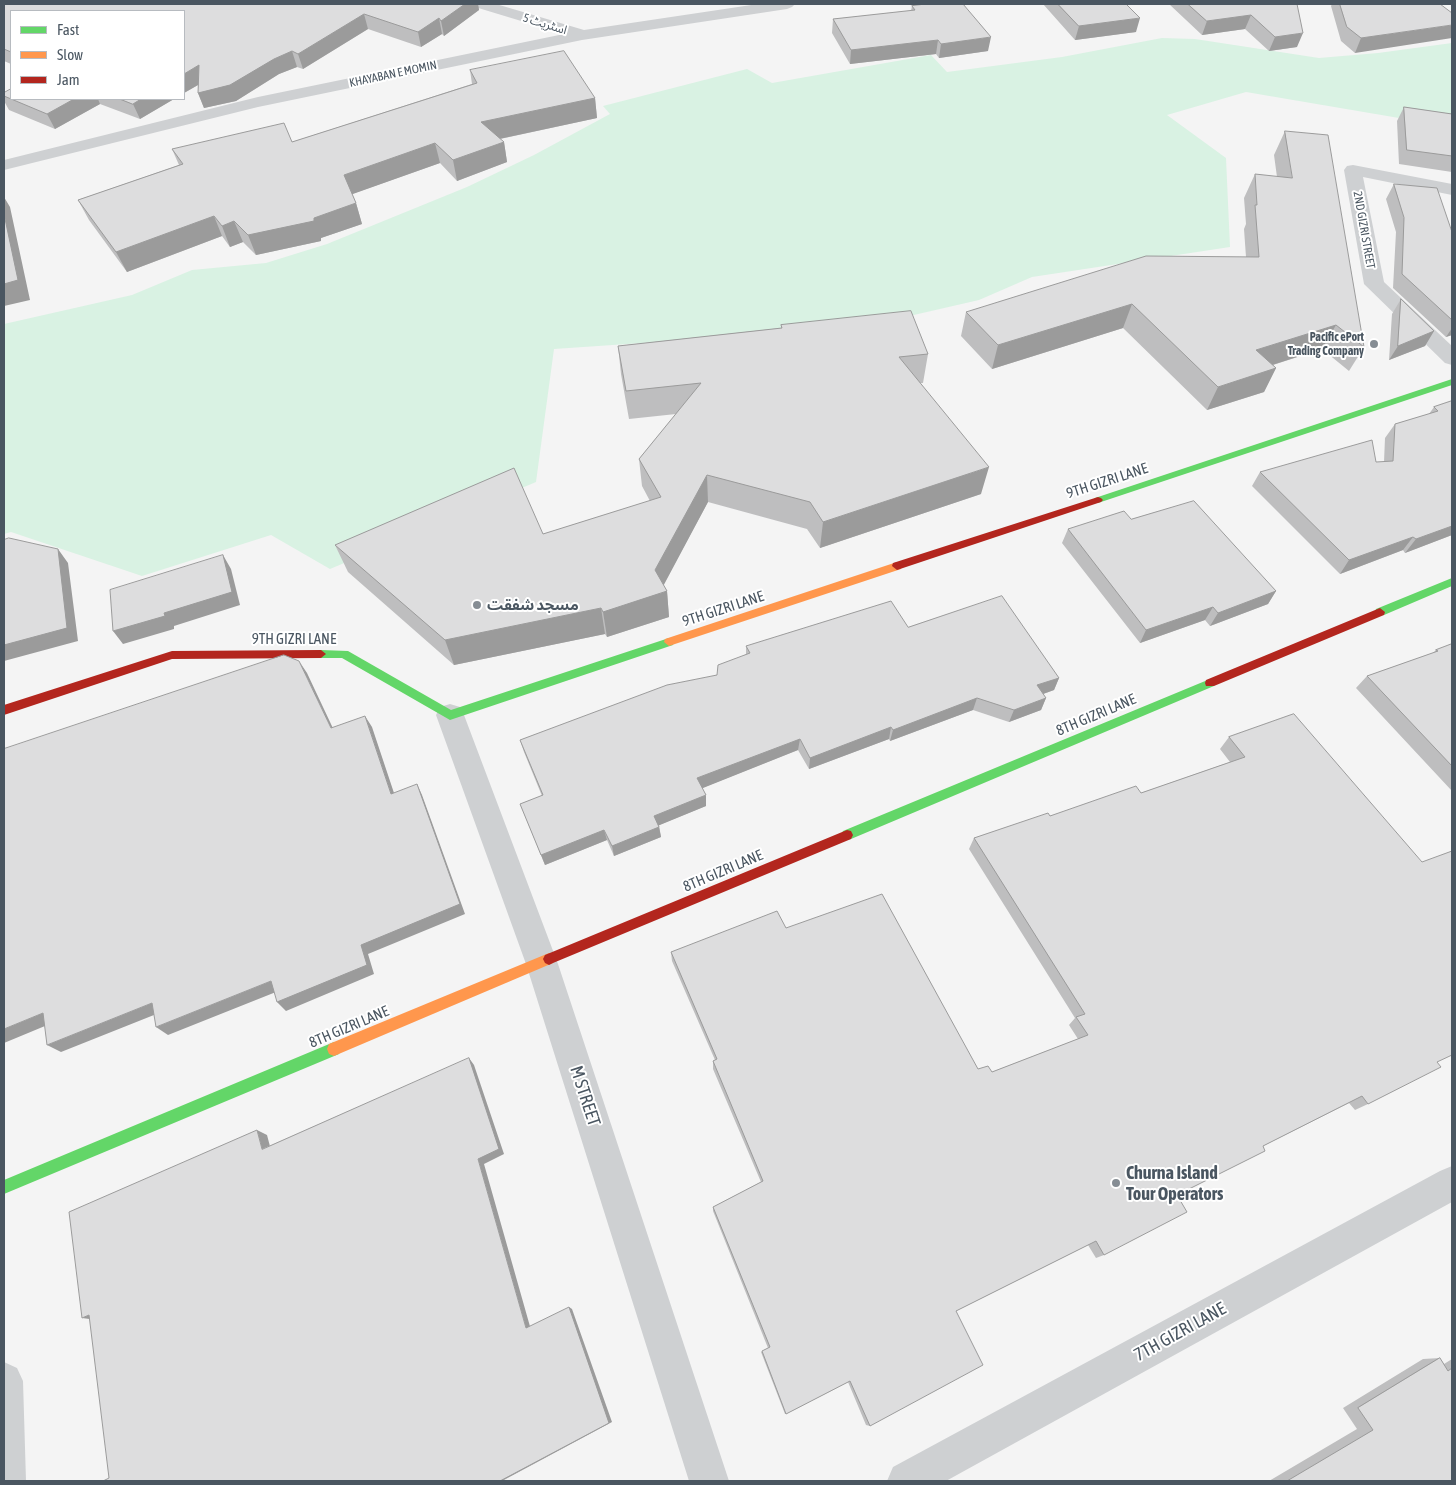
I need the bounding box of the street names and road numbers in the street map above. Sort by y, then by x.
street label: اسٹریٹ 5 [521,11,569,37]
street label: KHAYABAN E MOMIN [348,58,438,90]
street label: 2ND GIZRI STREET [1350,190,1378,270]
street label: 9TH GIZRI LANE [1064,459,1150,503]
street label: 9TH GIZRI LANE [680,587,766,631]
street label: 9TH GIZRI LANE [252,630,336,648]
street label: 8TH GIZRI LANE [1053,690,1139,740]
street label: 8TH GIZRI LANE [680,846,766,896]
street label: 8TH GIZRI LANE [306,1002,392,1052]
street label: M STREET [565,1063,605,1129]
street label: 7TH GIZRI LANE [1130,1298,1230,1366]

